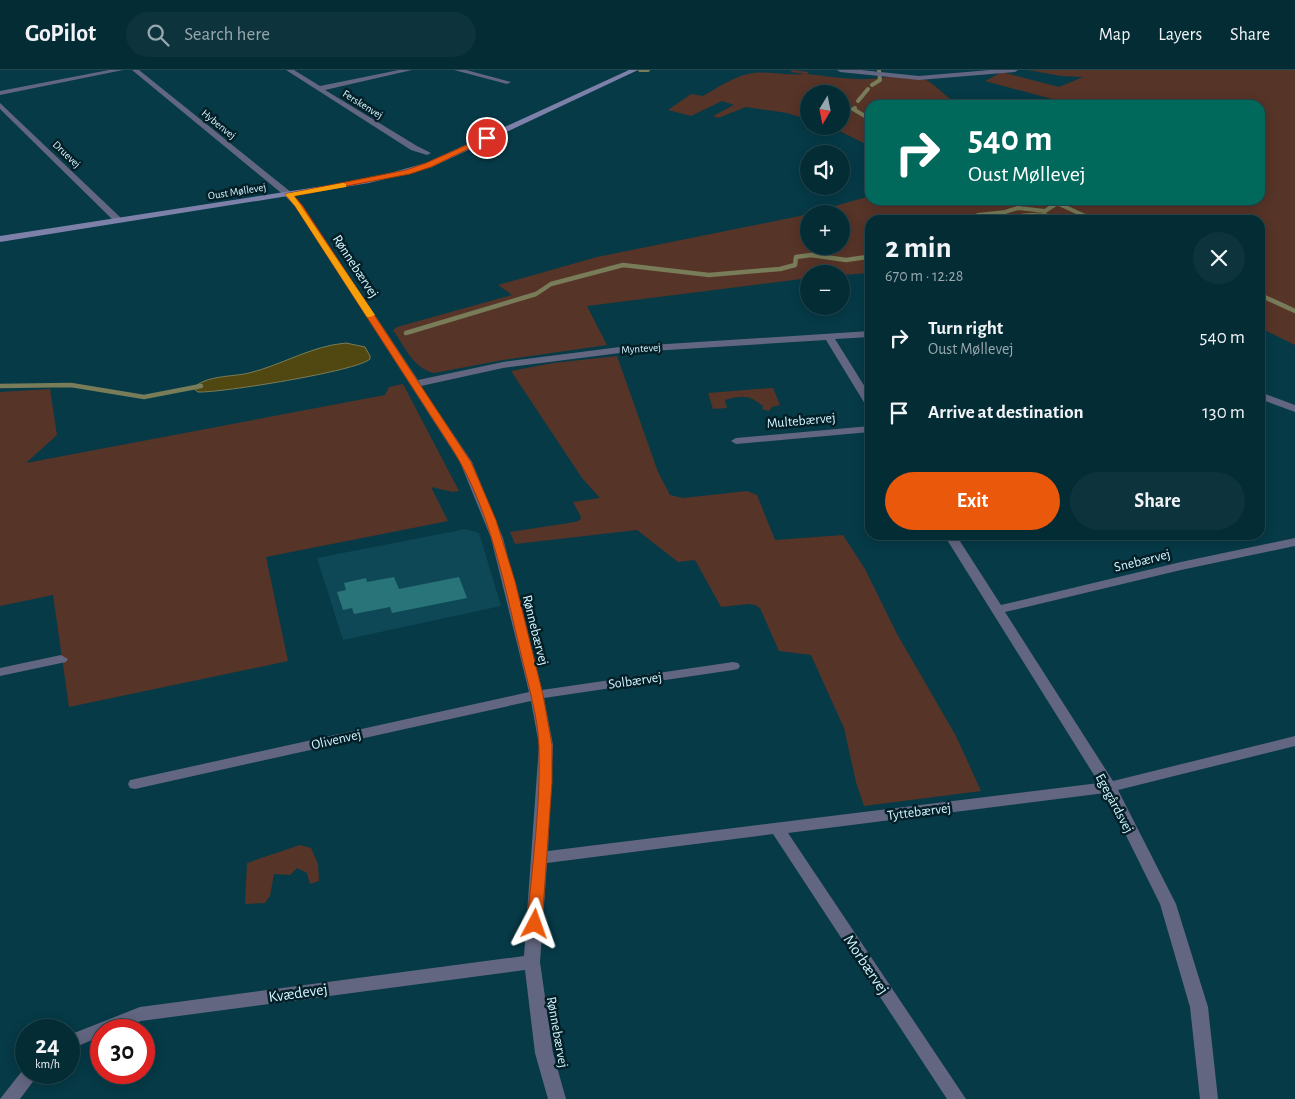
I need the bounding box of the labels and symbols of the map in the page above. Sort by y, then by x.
north arrow [800,85,850,135]
street label: Ferskenvej [341,88,385,121]
street label: Hybenvej [199,107,238,141]
pin [466,117,508,159]
street label: Druevej [51,139,83,170]
street label: Oust Møllevej [207,181,267,202]
street label: Rønnebærvej [330,233,381,301]
street label: Myntevej [621,342,661,355]
street label: Multebærvej [766,411,836,431]
street label: Snebærvej [1113,547,1172,575]
street label: Rønnebærvej [520,594,551,667]
street label: Solbærvej [607,670,663,692]
street label: Olivenvej [310,727,363,753]
street label: Egegårdsvej [1093,771,1136,835]
street label: Tyttebærvej [886,801,952,823]
position arrow [508,897,560,949]
street label: Morbærvej [840,932,892,998]
street label: Kvædevej [268,981,329,1006]
street label: Rønnebærvej [544,995,570,1069]
speed limit sign: 30 [90,1019,155,1084]

